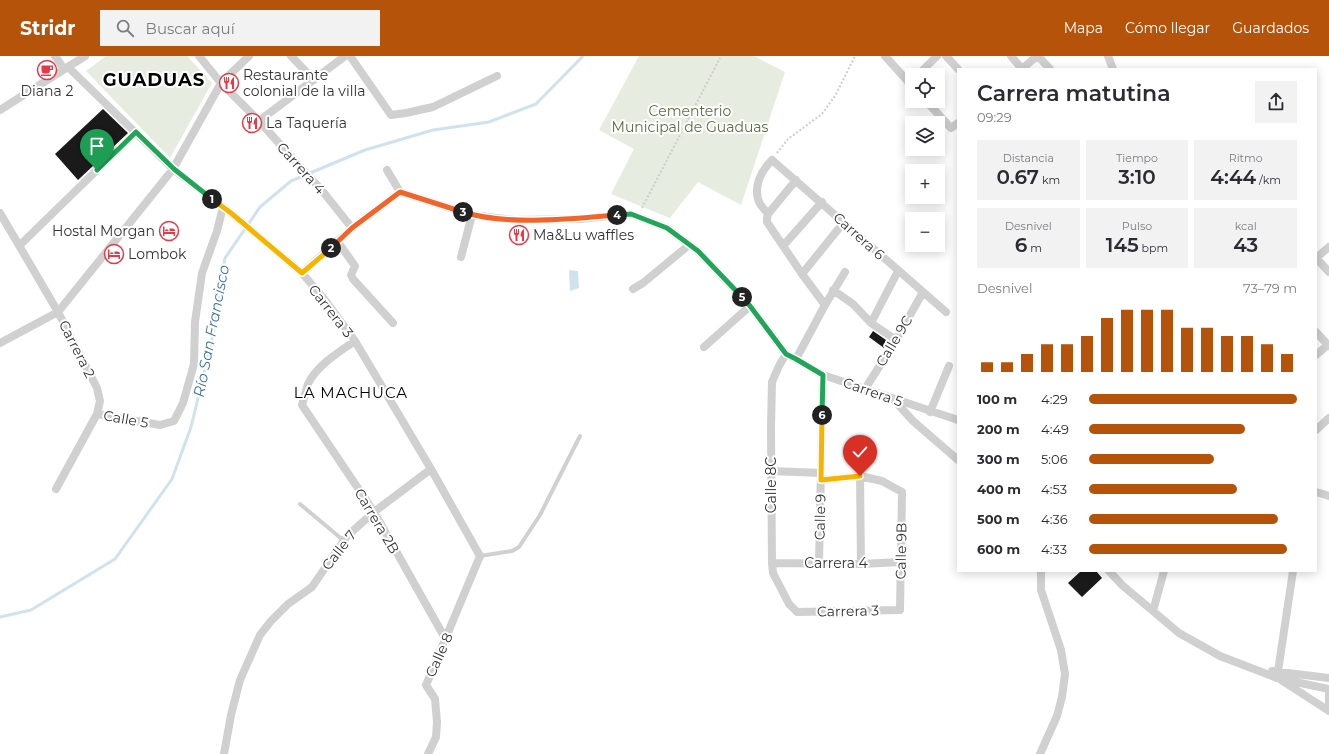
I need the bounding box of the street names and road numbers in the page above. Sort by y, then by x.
street label: Carrera 4 [273,138,329,198]
street label: Carrera 6 [830,208,889,264]
street label: Carrera 3 [305,281,357,341]
street label: Calle 9C [872,312,916,370]
street label: Carrera 2 [55,317,99,381]
street label: Carrera 5 [841,373,905,411]
street label: Calle 5 [102,406,150,432]
street label: Calle 8C [762,457,780,513]
street label: Carrera 2B [350,485,404,557]
street label: Calle 9 [811,494,829,540]
street label: Calle 9B [892,522,910,580]
street label: Calle 7 [318,526,360,574]
street label: Carrera 4 [804,554,869,572]
street label: Carrera 3 [817,601,879,621]
street label: Calle 8 [421,630,457,680]

